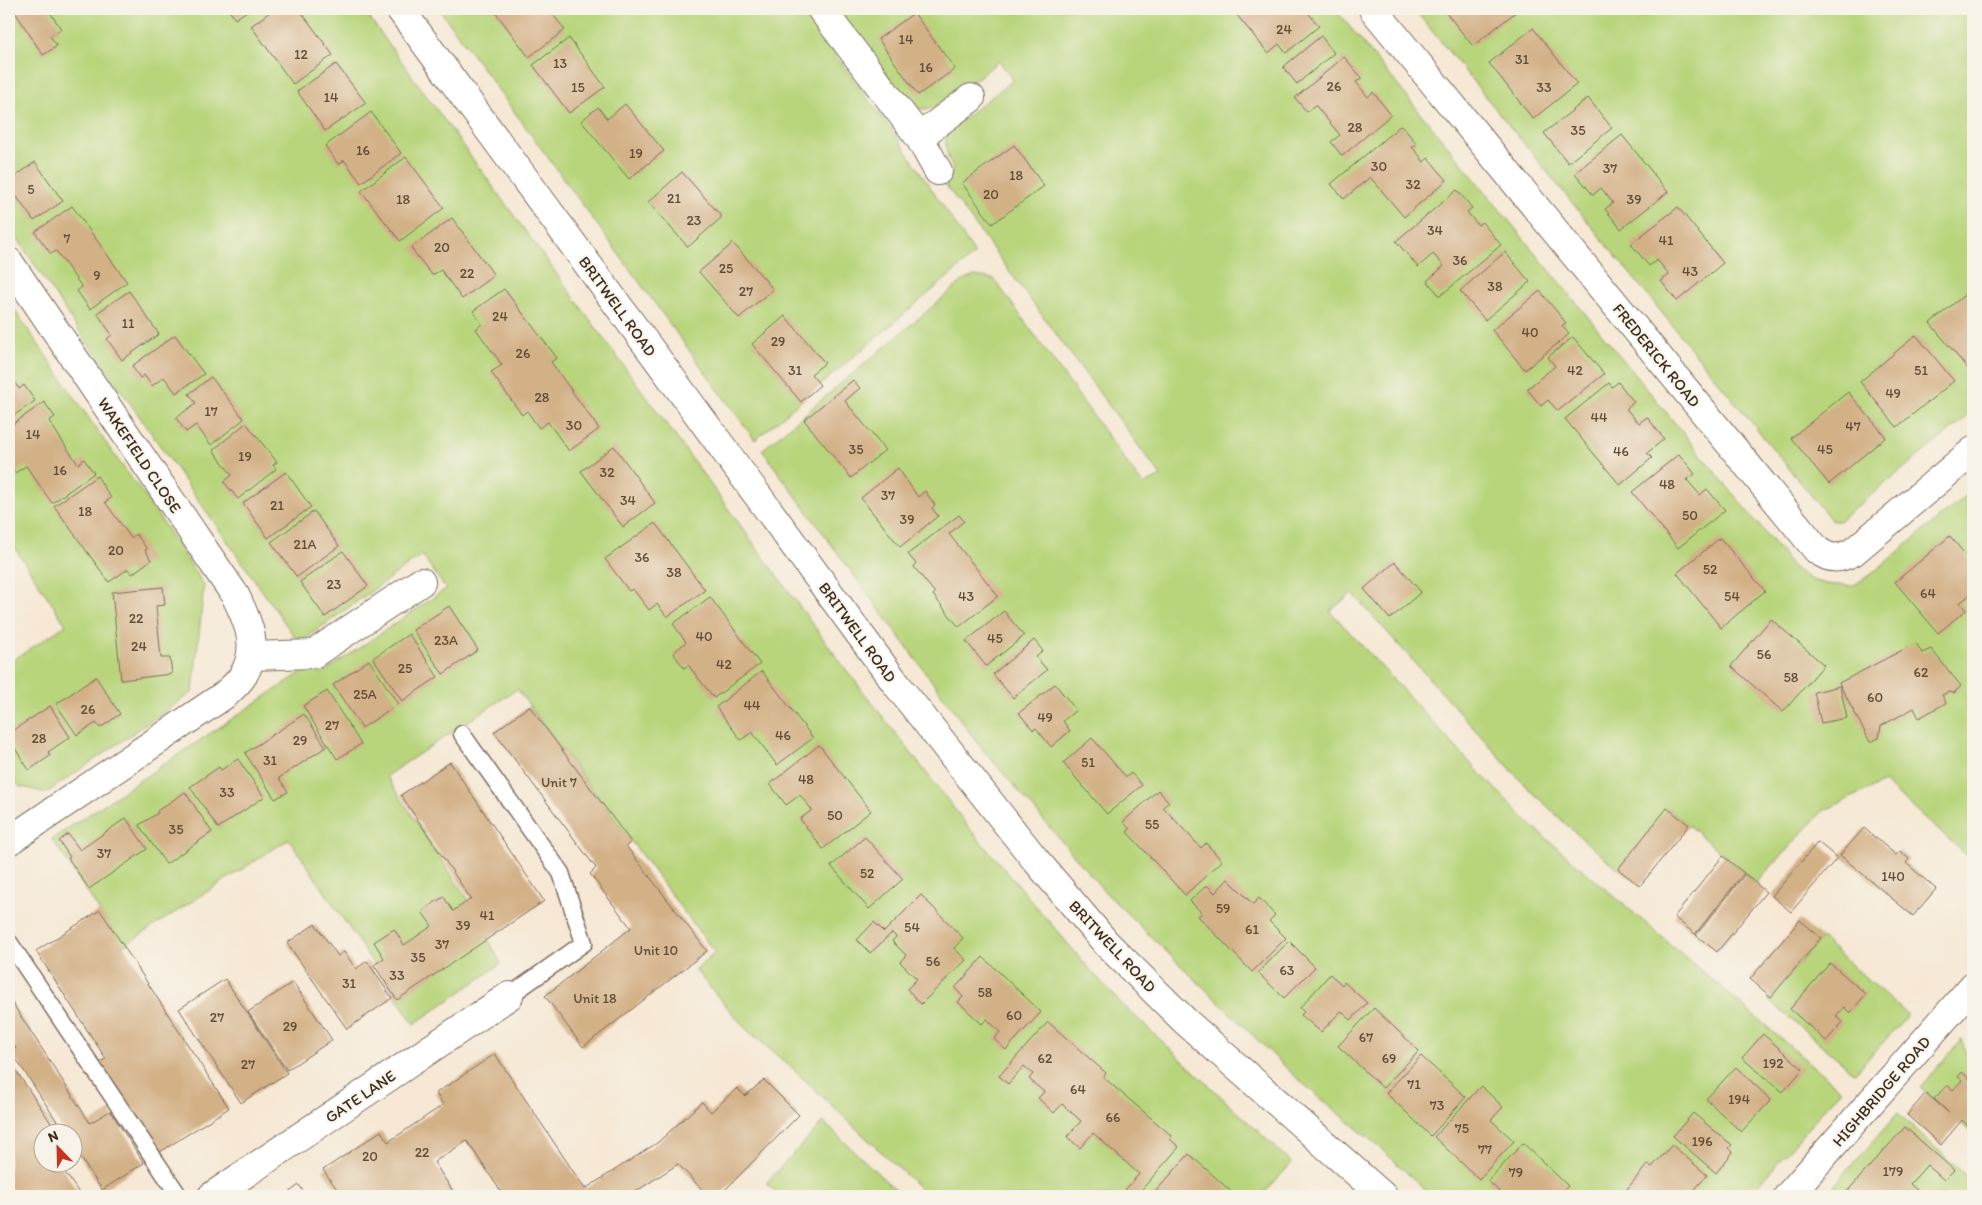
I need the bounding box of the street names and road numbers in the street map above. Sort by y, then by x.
street label: BRITWELL ROAD [575,252,660,360]
street label: FREDERICK ROAD [1609,300,1704,411]
street label: WAKEFIELD CLOSE [94,394,185,517]
street label: BRITWELL ROAD [815,578,900,686]
street label: BRITWELL ROAD [1065,896,1160,996]
street label: HIGHBRIDGE ROAD [1828,1032,1934,1150]
street label: GATE LANE [322,1066,399,1127]

